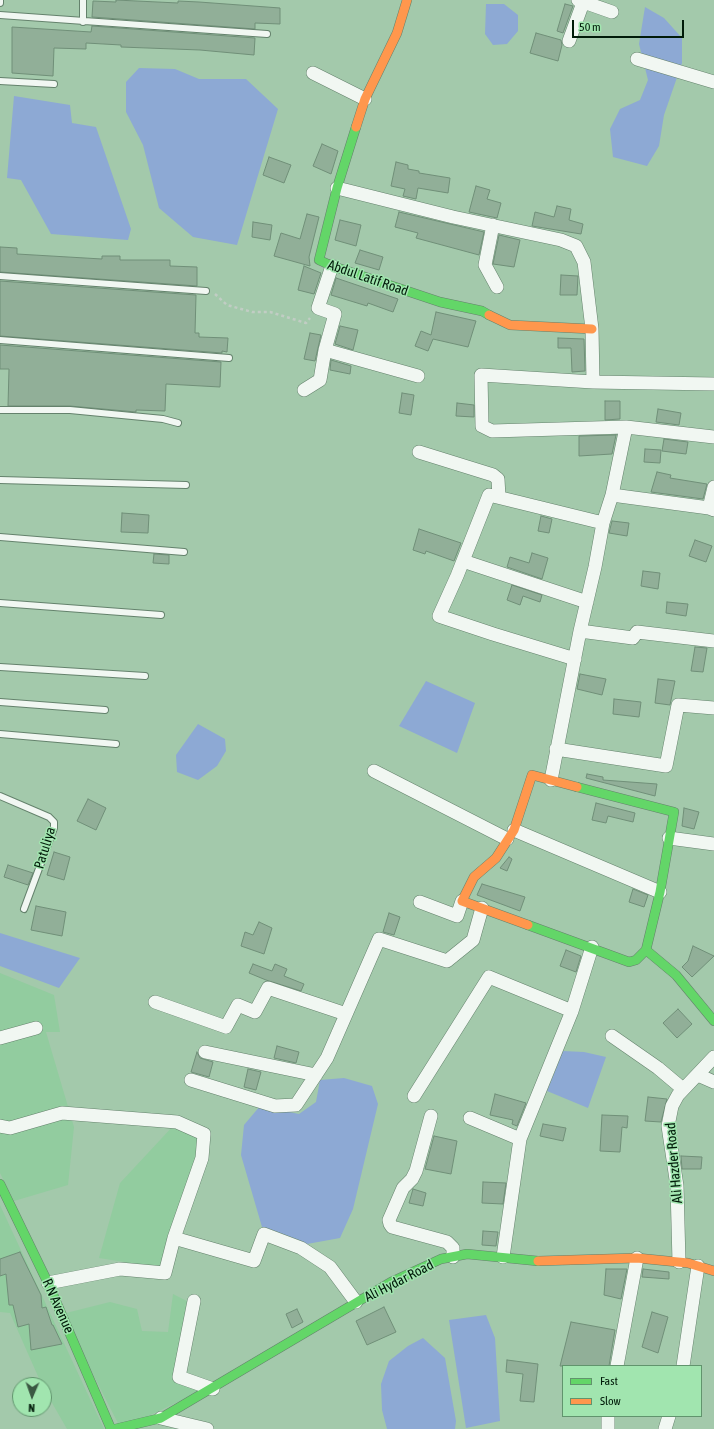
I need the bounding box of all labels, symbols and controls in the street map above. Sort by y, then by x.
scale bar [574,12,686,38]
text: 50 m [579,20,601,34]
street label: Abdul Latif Road [325,256,411,300]
street label: Patuliya [31,825,59,871]
street label: Ali Hazder Road [662,1122,686,1204]
street label: Ali Hydar Road [362,1256,436,1306]
street label: R N Avenue [39,1276,77,1336]
legend [562,1365,702,1417]
text: Fast [600,1374,618,1388]
north arrow [12,1377,52,1417]
text: Slow [600,1394,621,1408]
text: N [28,1402,35,1414]

